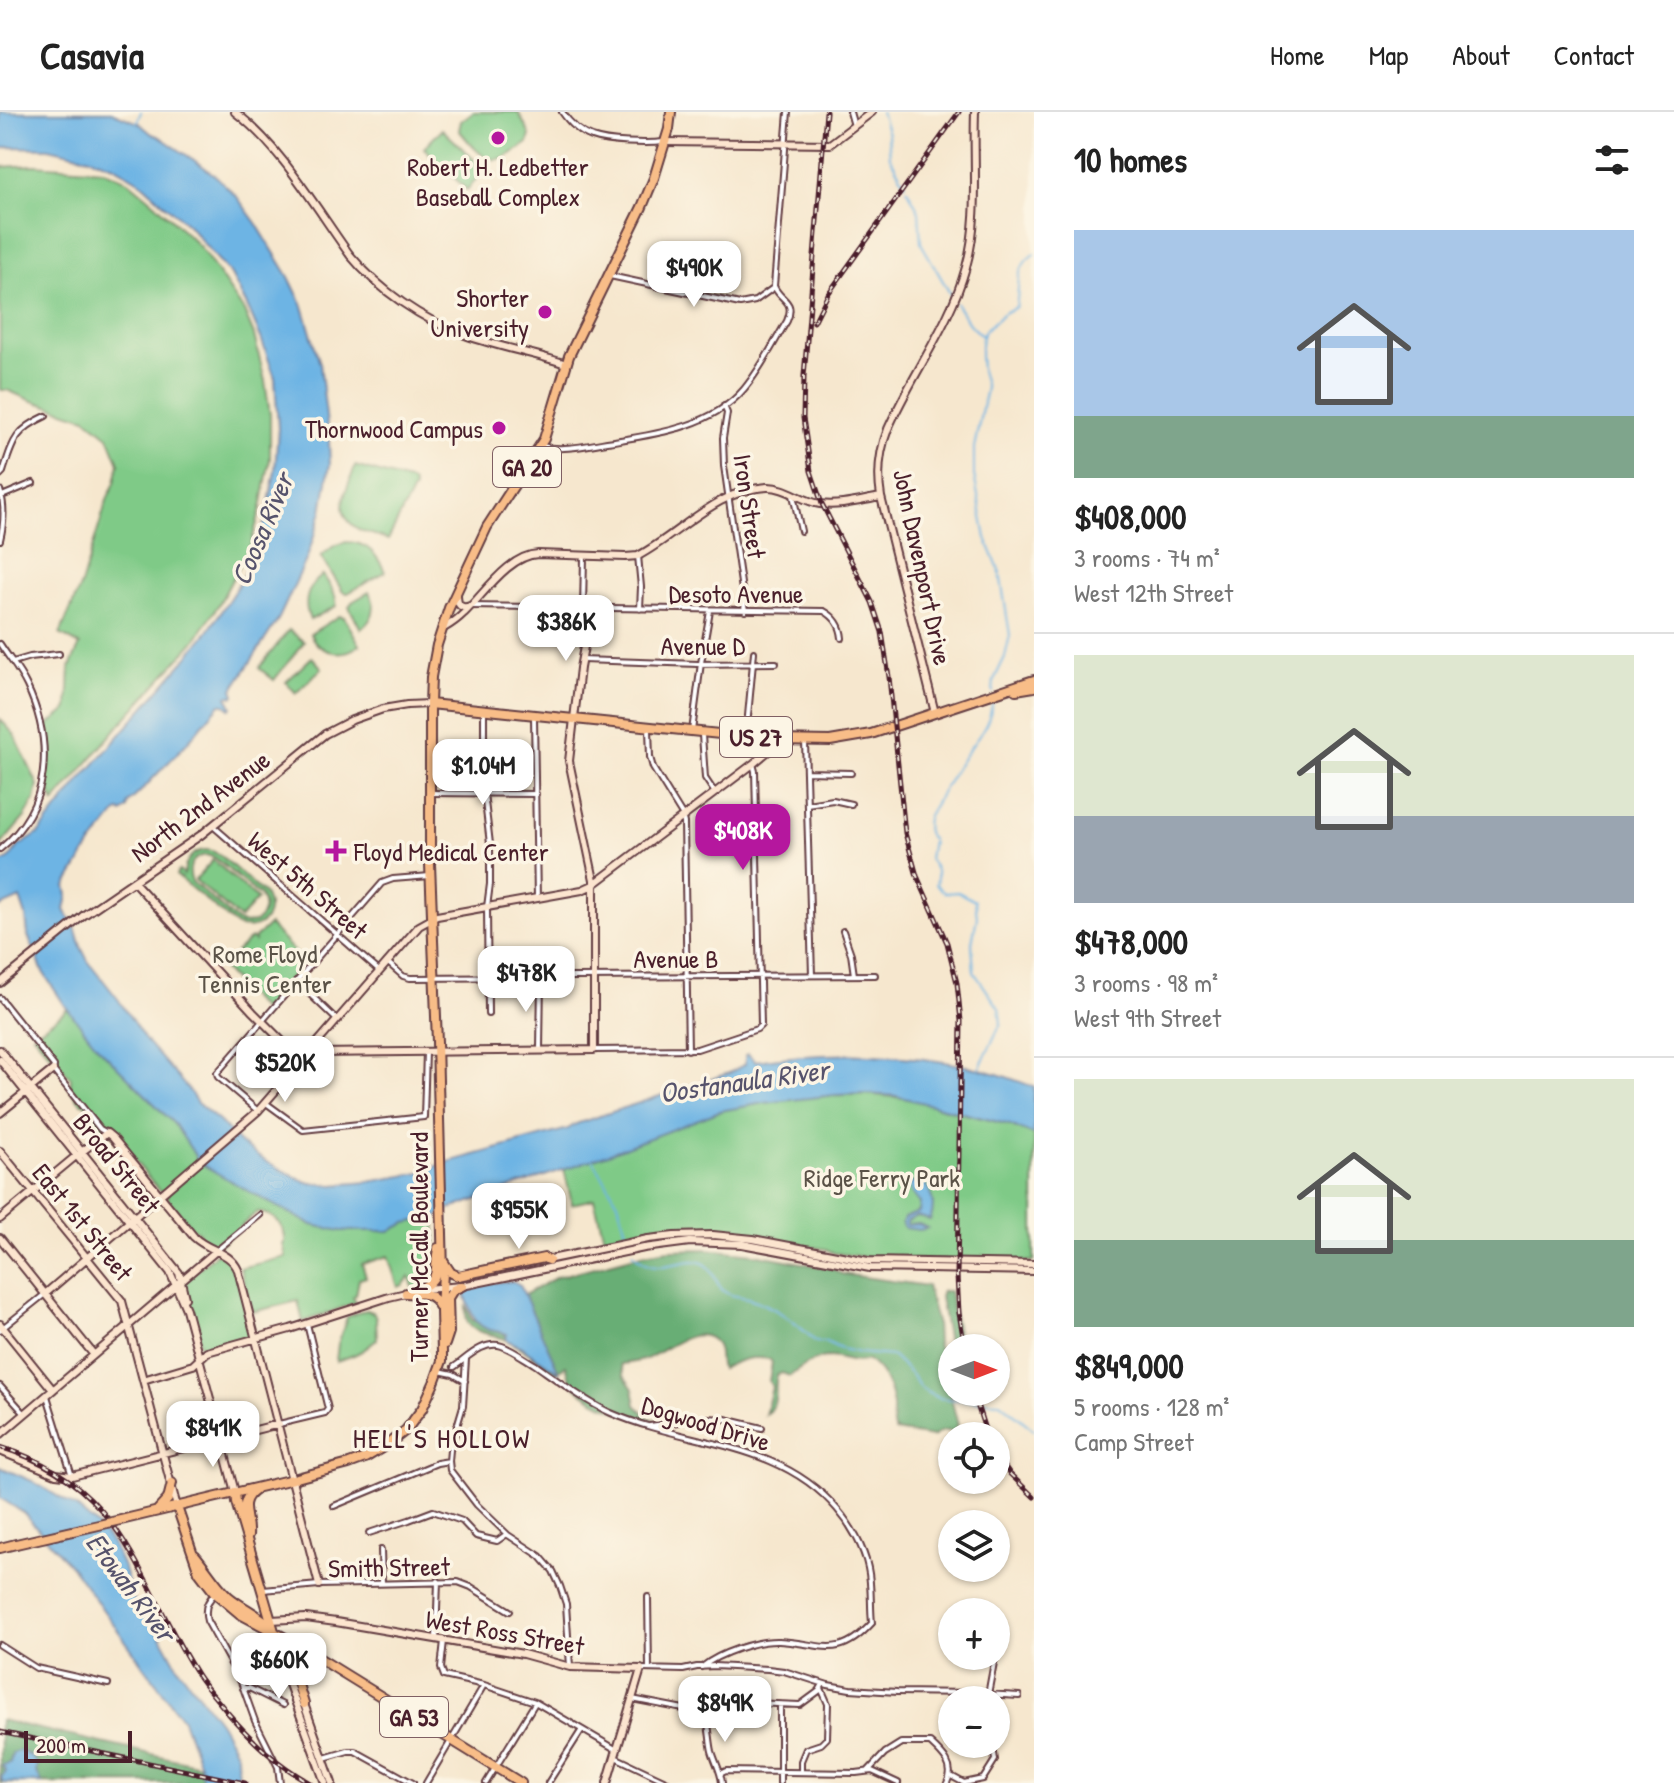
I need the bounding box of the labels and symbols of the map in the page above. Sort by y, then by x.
marker: Robert H. Ledbetter Baseball Complex [489,129,507,147]
place label: Robert H. Ledbetter Baseball Complex [407,149,589,214]
pin: $490K [638,241,750,309]
place label: Shorter University [431,280,529,345]
marker: Shorter University [536,303,554,321]
place label: Thornwood Campus [305,411,483,446]
marker: Thornwood Campus [490,419,508,437]
road number: GA 20 [493,447,561,487]
street label: Iron Street [725,452,775,561]
water label: Coosa River [221,464,304,591]
street label: John Davenport Drive [885,466,961,668]
street label: Desoto Avenue [669,576,803,611]
pin: $386K [510,595,622,663]
street label: Avenue D [661,628,746,663]
road number: US 27 [720,717,792,757]
pin: $1.04M [418,739,548,807]
street label: North 2nd Avenue [123,742,277,870]
pin: $408K [687,804,799,872]
street label: West 5th Street [240,823,376,948]
place label: Floyd Medical Center [353,834,549,869]
marker: Floyd Medical Center [325,840,347,862]
park label: Rome Floyd Tennis Center [198,936,332,1001]
street label: Avenue B [633,941,719,976]
pin: $478K [470,946,582,1014]
pin: $520K [229,1036,341,1104]
water label: Oostanaula River [657,1050,834,1112]
street label: Broad Street [65,1105,169,1222]
street label: Turner McCall Boulevard [401,1132,436,1362]
street label: East 1st Street [25,1156,142,1289]
park label: Ridge Ferry Park [804,1160,960,1195]
pin: $955K [463,1183,575,1251]
north arrow [938,1334,1010,1406]
street label: Dogwood Drive [638,1387,774,1459]
pin: $841K [157,1401,269,1469]
district label: HELL'S HOLLOW [353,1419,531,1457]
water label: Etowah River [77,1525,186,1652]
street label: Smith Street [328,1548,451,1586]
street label: West Ross Street [423,1601,588,1663]
pin: $660K [223,1633,335,1701]
pin: $849K [669,1676,781,1744]
road number: GA 53 [380,1697,448,1737]
scale bar [24,1727,132,1763]

